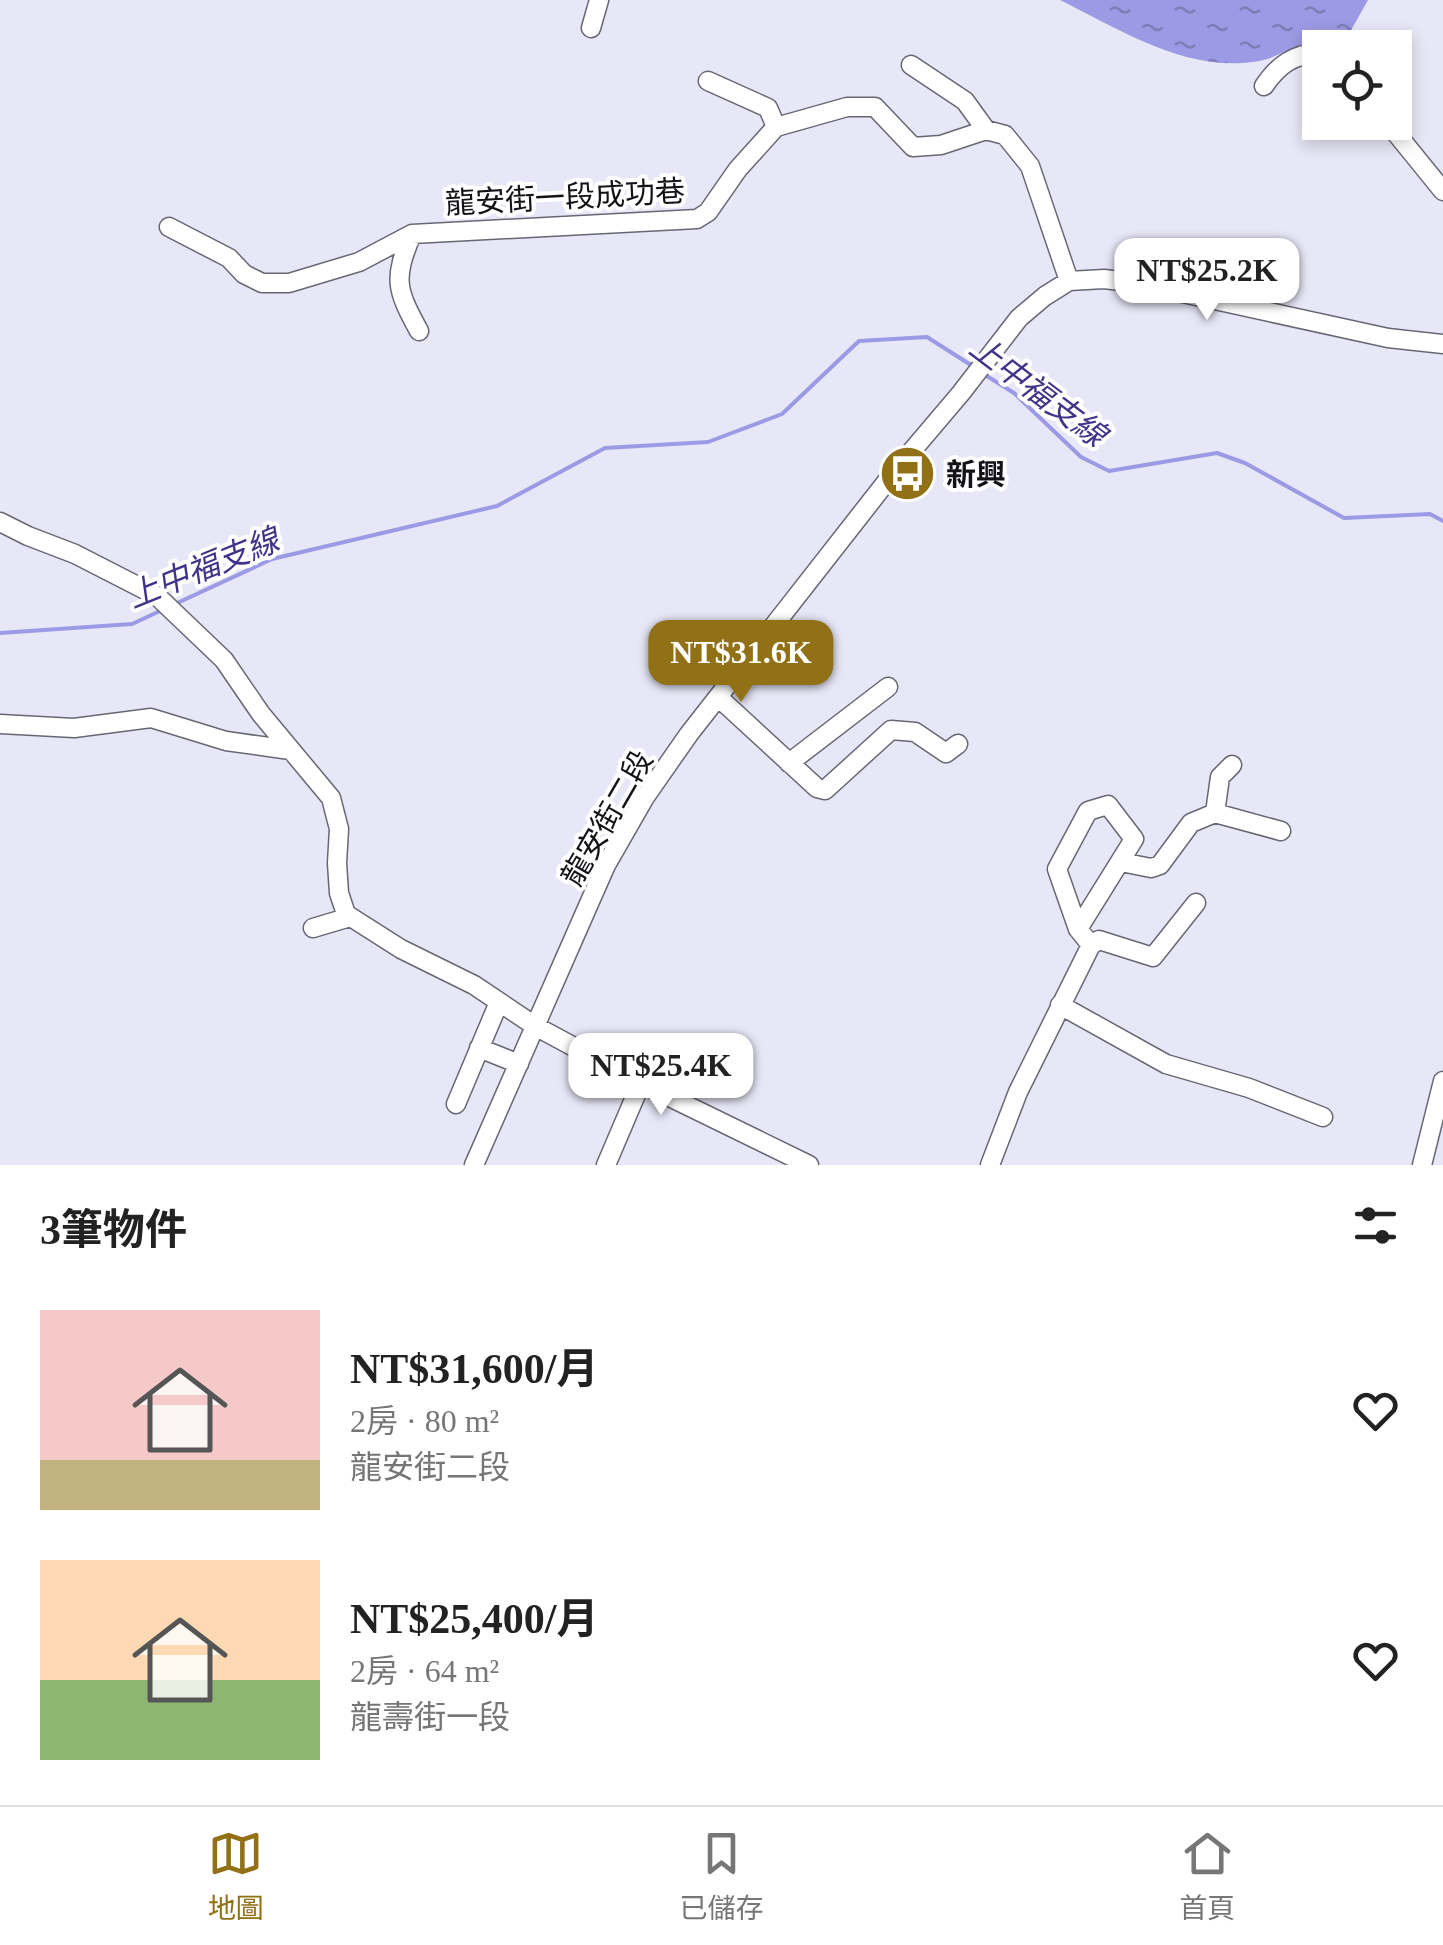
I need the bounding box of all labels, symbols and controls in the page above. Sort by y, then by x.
map controls [1302,30,1412,140]
button: locate [1302,30,1412,140]
street label: 龍安街一段成功巷 [444,174,686,220]
pin: NT$25.2K [1104,238,1310,323]
text: NT$25.2K [1136,252,1278,288]
water label: 上中福支線 [963,328,1115,455]
bus stop icon: 新興 [877,444,937,504]
place label: 新興 [946,458,1006,491]
water label: 上中福支線 [122,520,287,615]
pin: NT$31.6K [638,620,844,705]
text: NT$31.6K [670,634,812,670]
street label: 龍安街二段 [555,745,659,891]
pin: NT$25.4K [558,1033,764,1118]
text: NT$25.4K [590,1047,732,1083]
icon: filters [1348,1198,1403,1253]
text: 3筆物件 [40,1207,187,1253]
text: NT$31,600/月 [350,1346,599,1392]
icon: home [120,1350,240,1470]
icon: heart [1348,1383,1403,1438]
text: 2房 · 80 m² [350,1403,499,1439]
text: 龍安街二段 [350,1449,510,1485]
text: NT$25,400/月 [350,1596,599,1642]
icon: home [120,1600,240,1720]
icon: heart [1348,1633,1403,1688]
text: 2房 · 64 m² [350,1653,499,1689]
text: 龍壽街一段 [350,1699,510,1735]
tab: 地圖 [208,1826,264,1926]
tab: 已儲存 [679,1826,763,1926]
tab: 首頁 [1179,1826,1235,1926]

